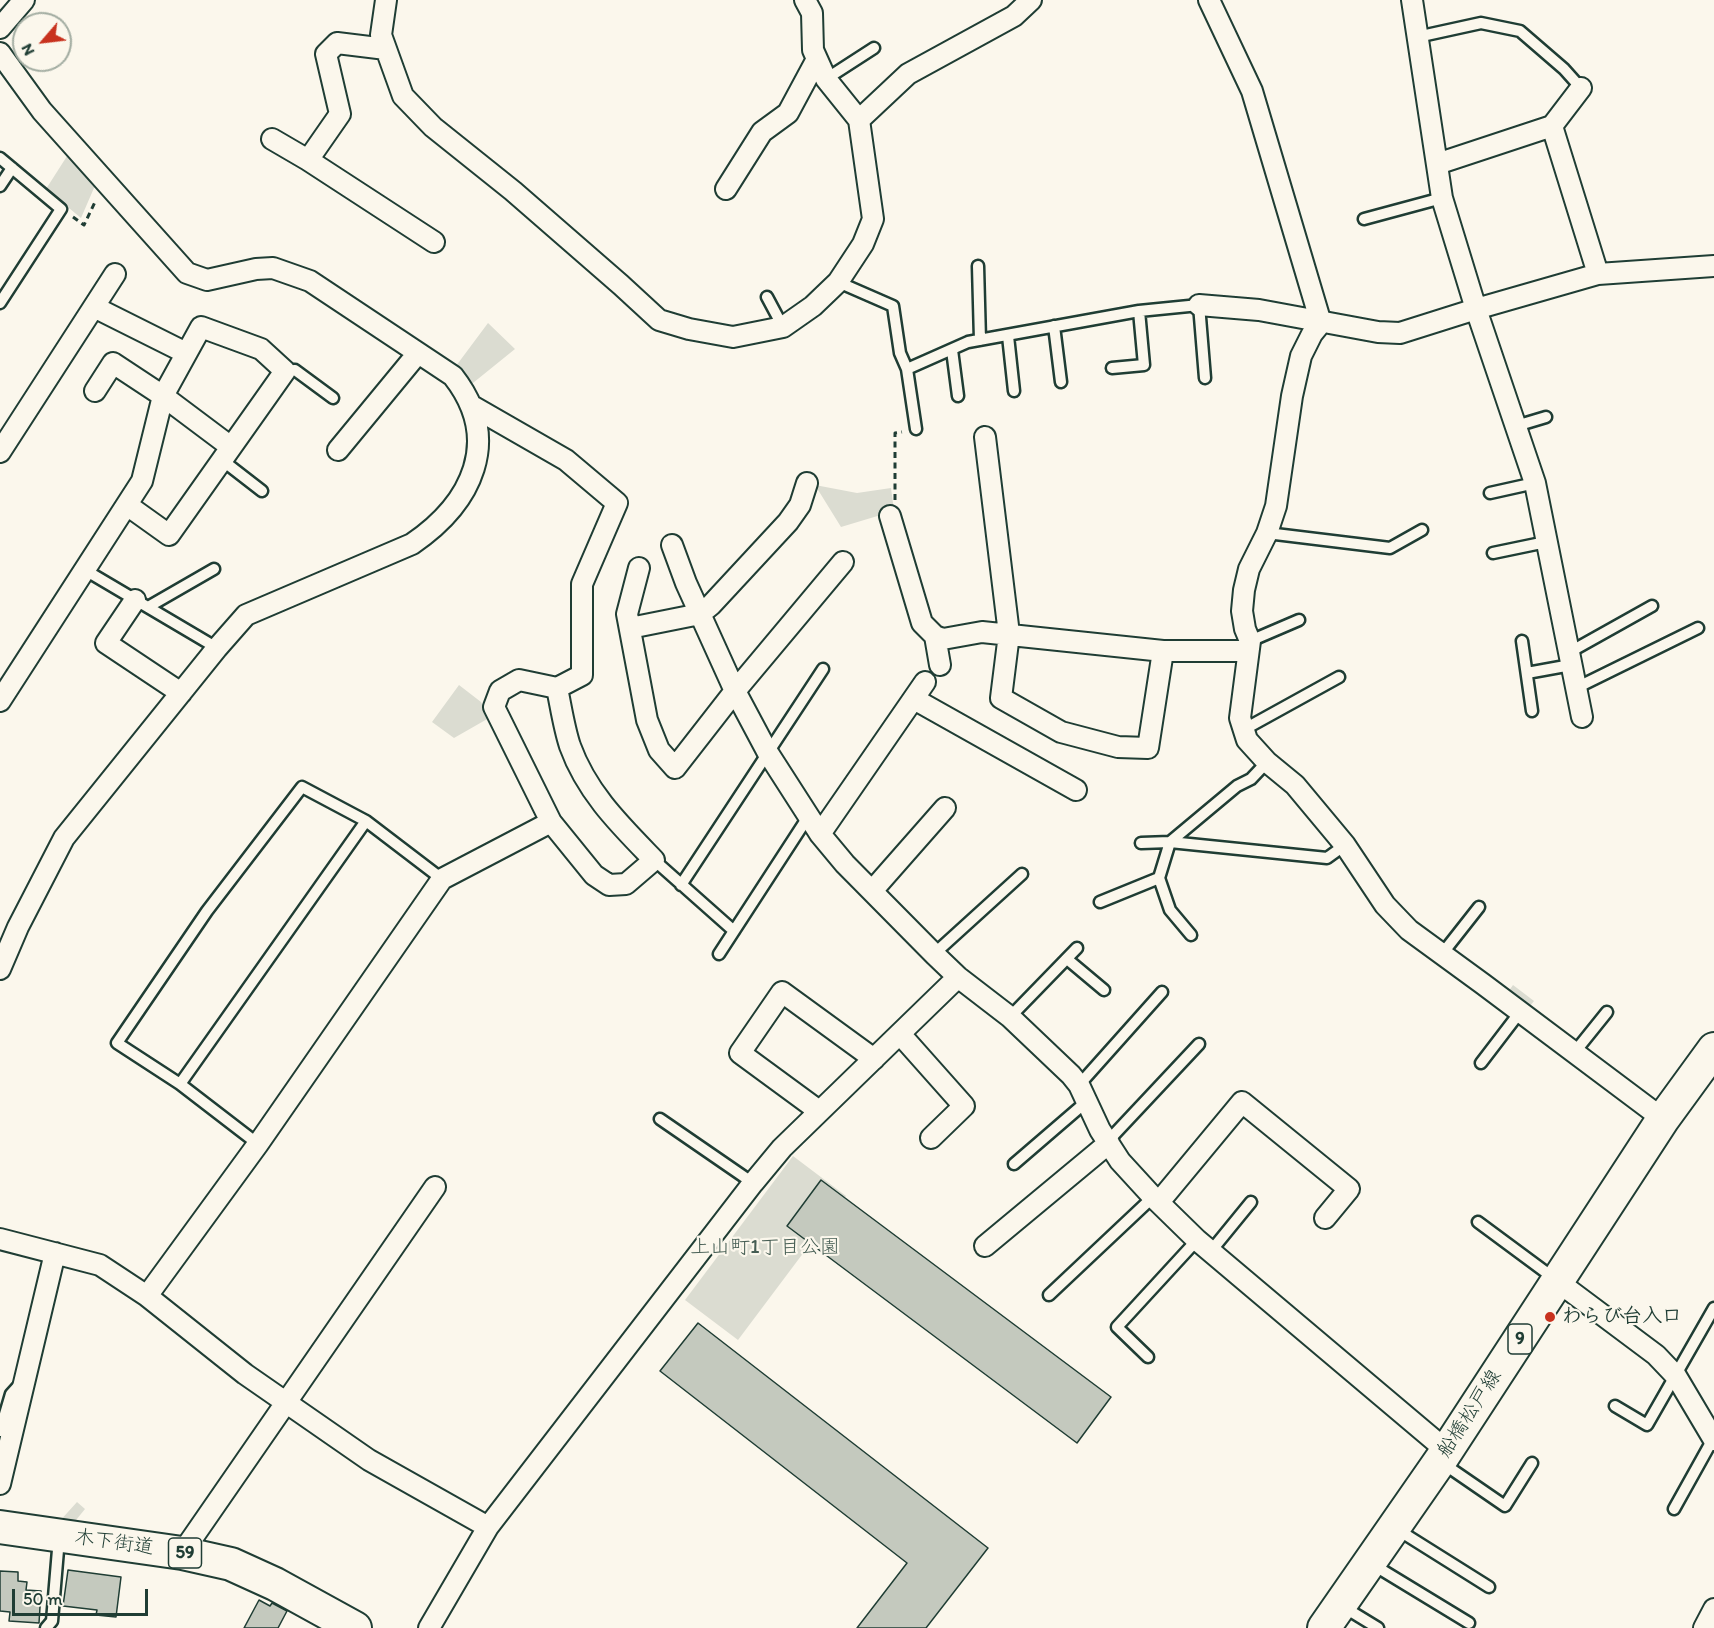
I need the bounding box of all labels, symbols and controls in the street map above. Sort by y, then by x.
north arrow [12,12,72,72]
text: N [17,41,38,59]
park label: 上山町1丁目公園 [690,1236,840,1260]
place label: わらび台入口 [1562,1305,1682,1329]
marker: わらび台入口 [1543,1310,1557,1324]
road number: 9 [1508,1324,1532,1354]
street label: 船橋松戸線 [1433,1366,1507,1462]
street label: 木下街道 [73,1526,155,1560]
road number: 59 [168,1538,201,1568]
scale bar [15,1577,152,1615]
text: 50 m [23,1588,63,1610]

